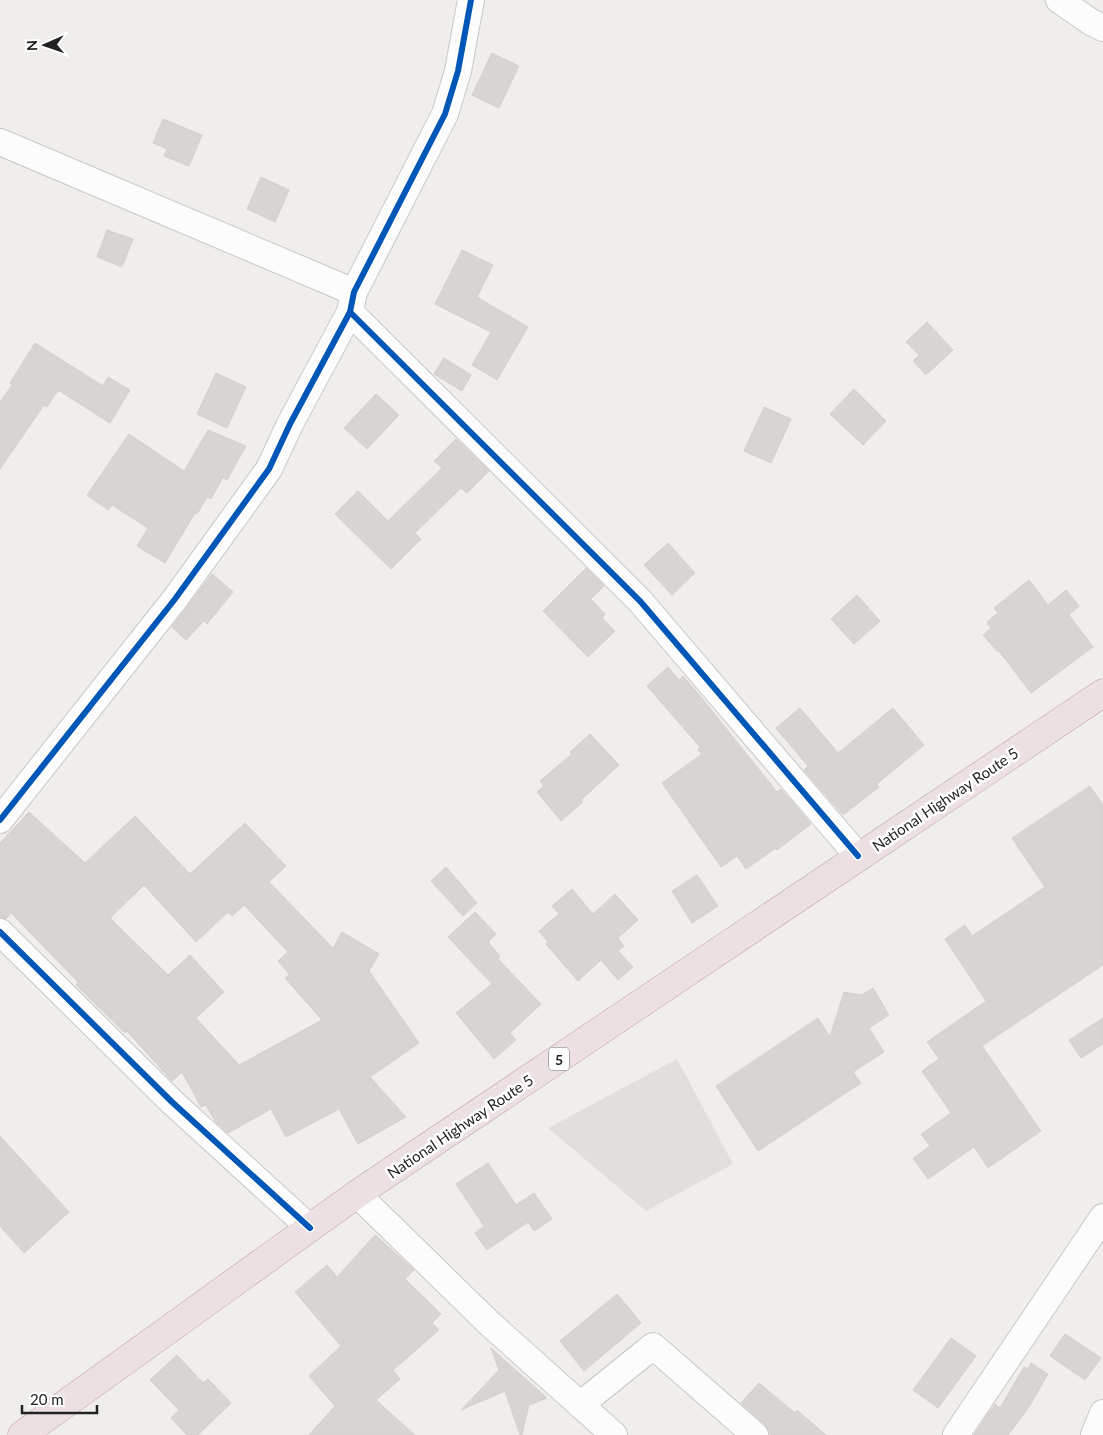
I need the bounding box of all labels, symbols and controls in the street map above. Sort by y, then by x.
north arrow [20,20,70,70]
text: N [23,40,40,51]
street label: National Highway Route 5 [869,743,1021,855]
road number: 5 [549,1048,569,1070]
street label: National Highway Route 5 [384,1070,536,1182]
scale bar [22,1382,98,1414]
text: 20 m [30,1390,64,1408]

